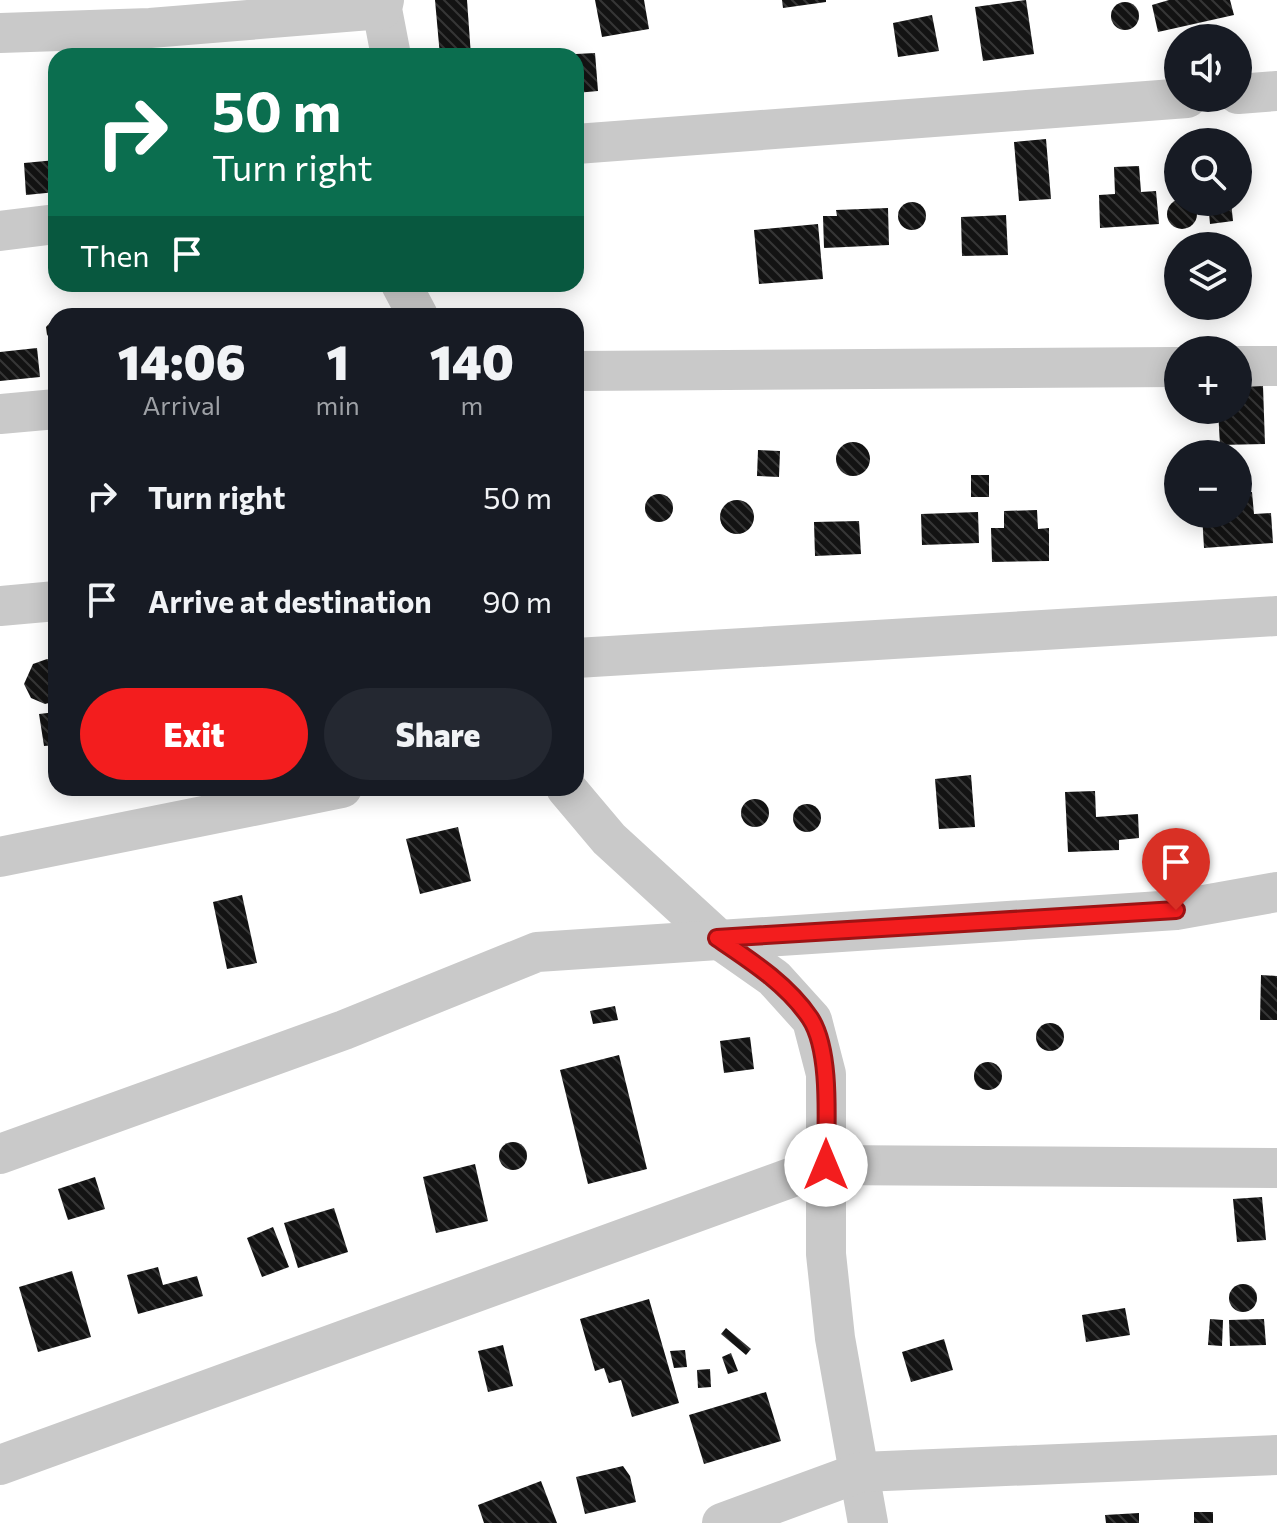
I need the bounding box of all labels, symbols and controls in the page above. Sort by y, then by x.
map controls [1164,24,1252,528]
button: sound [1164,24,1252,112]
text: 50 m [212,75,341,144]
icon: right [80,80,184,184]
button: search [1164,128,1252,216]
text: Turn right [212,144,373,188]
icon: arrive [165,232,209,276]
button: layers [1164,232,1252,320]
text: Then [80,236,149,273]
text: 14:06 [118,331,246,390]
text: 1 [326,331,349,390]
text: 140 [430,331,514,390]
button: + [1164,336,1252,424]
text: Arrival [142,389,221,420]
text: min [316,389,360,420]
text: m [461,389,483,420]
button: − [1164,440,1252,528]
icon: right [80,474,124,518]
text: Turn right [148,478,285,515]
text: 50 m [483,478,552,515]
icon: arrive [80,578,124,622]
text: Arrive at destination [148,582,432,619]
text: 90 m [482,582,552,619]
button: Exit [80,688,308,780]
button: Share [324,688,552,780]
pin [1142,828,1210,910]
icon: arrive [1154,840,1198,884]
position arrow [784,1123,868,1207]

